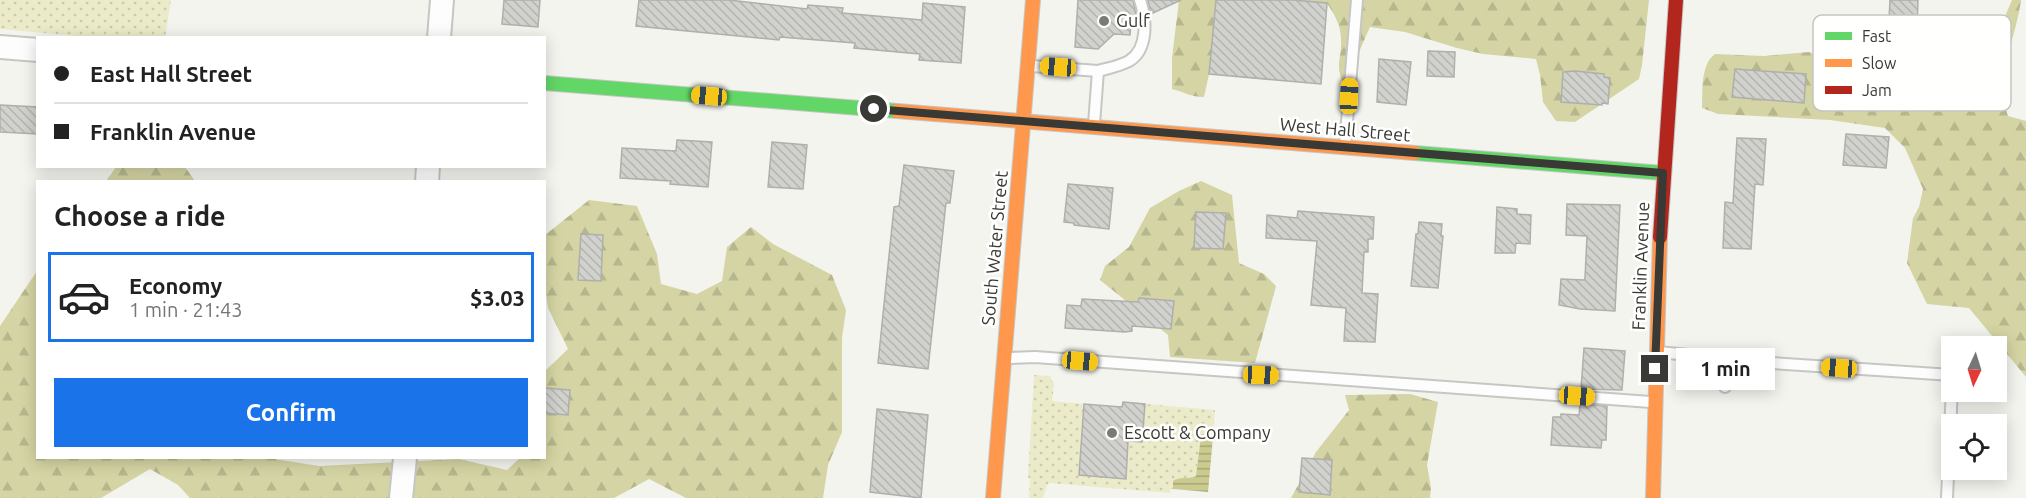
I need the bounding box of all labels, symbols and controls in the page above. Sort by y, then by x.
place label: Gulf [1116,10,1150,30]
marker: Gulf [1097,14,1111,28]
legend [1813,15,2011,111]
text: Fast [1862,27,1892,45]
text: Slow [1862,54,1897,72]
car [1039,57,1077,77]
text: East Hall Street [90,61,252,86]
car [1339,78,1359,114]
text: Jam [1862,81,1892,99]
car [690,85,728,107]
route start [860,95,887,122]
street label: West Hall Street [1279,113,1411,145]
text: Franklin Avenue [90,119,256,144]
street label: South Water Street [977,170,1011,326]
text: Choose a ride [54,201,226,231]
street label: Franklin Avenue [1628,201,1652,331]
icon: car [57,270,111,324]
text: Economy [129,273,222,298]
text: $3.03 [470,285,525,310]
text: 1 min · 21:43 [129,298,243,321]
north arrow [1941,336,2007,402]
map controls [1941,336,2007,480]
callout: 1 min [1676,348,1775,390]
car [1061,350,1099,372]
route end [1641,355,1668,382]
text: 1 min [1700,357,1751,380]
car [1820,358,1858,378]
car [1243,365,1279,385]
button: Confirm [54,378,528,447]
car [1558,386,1596,406]
button: locate [1941,414,2007,480]
place label: Escott & Company [1124,422,1271,442]
marker: Escott & Company [1105,426,1119,440]

